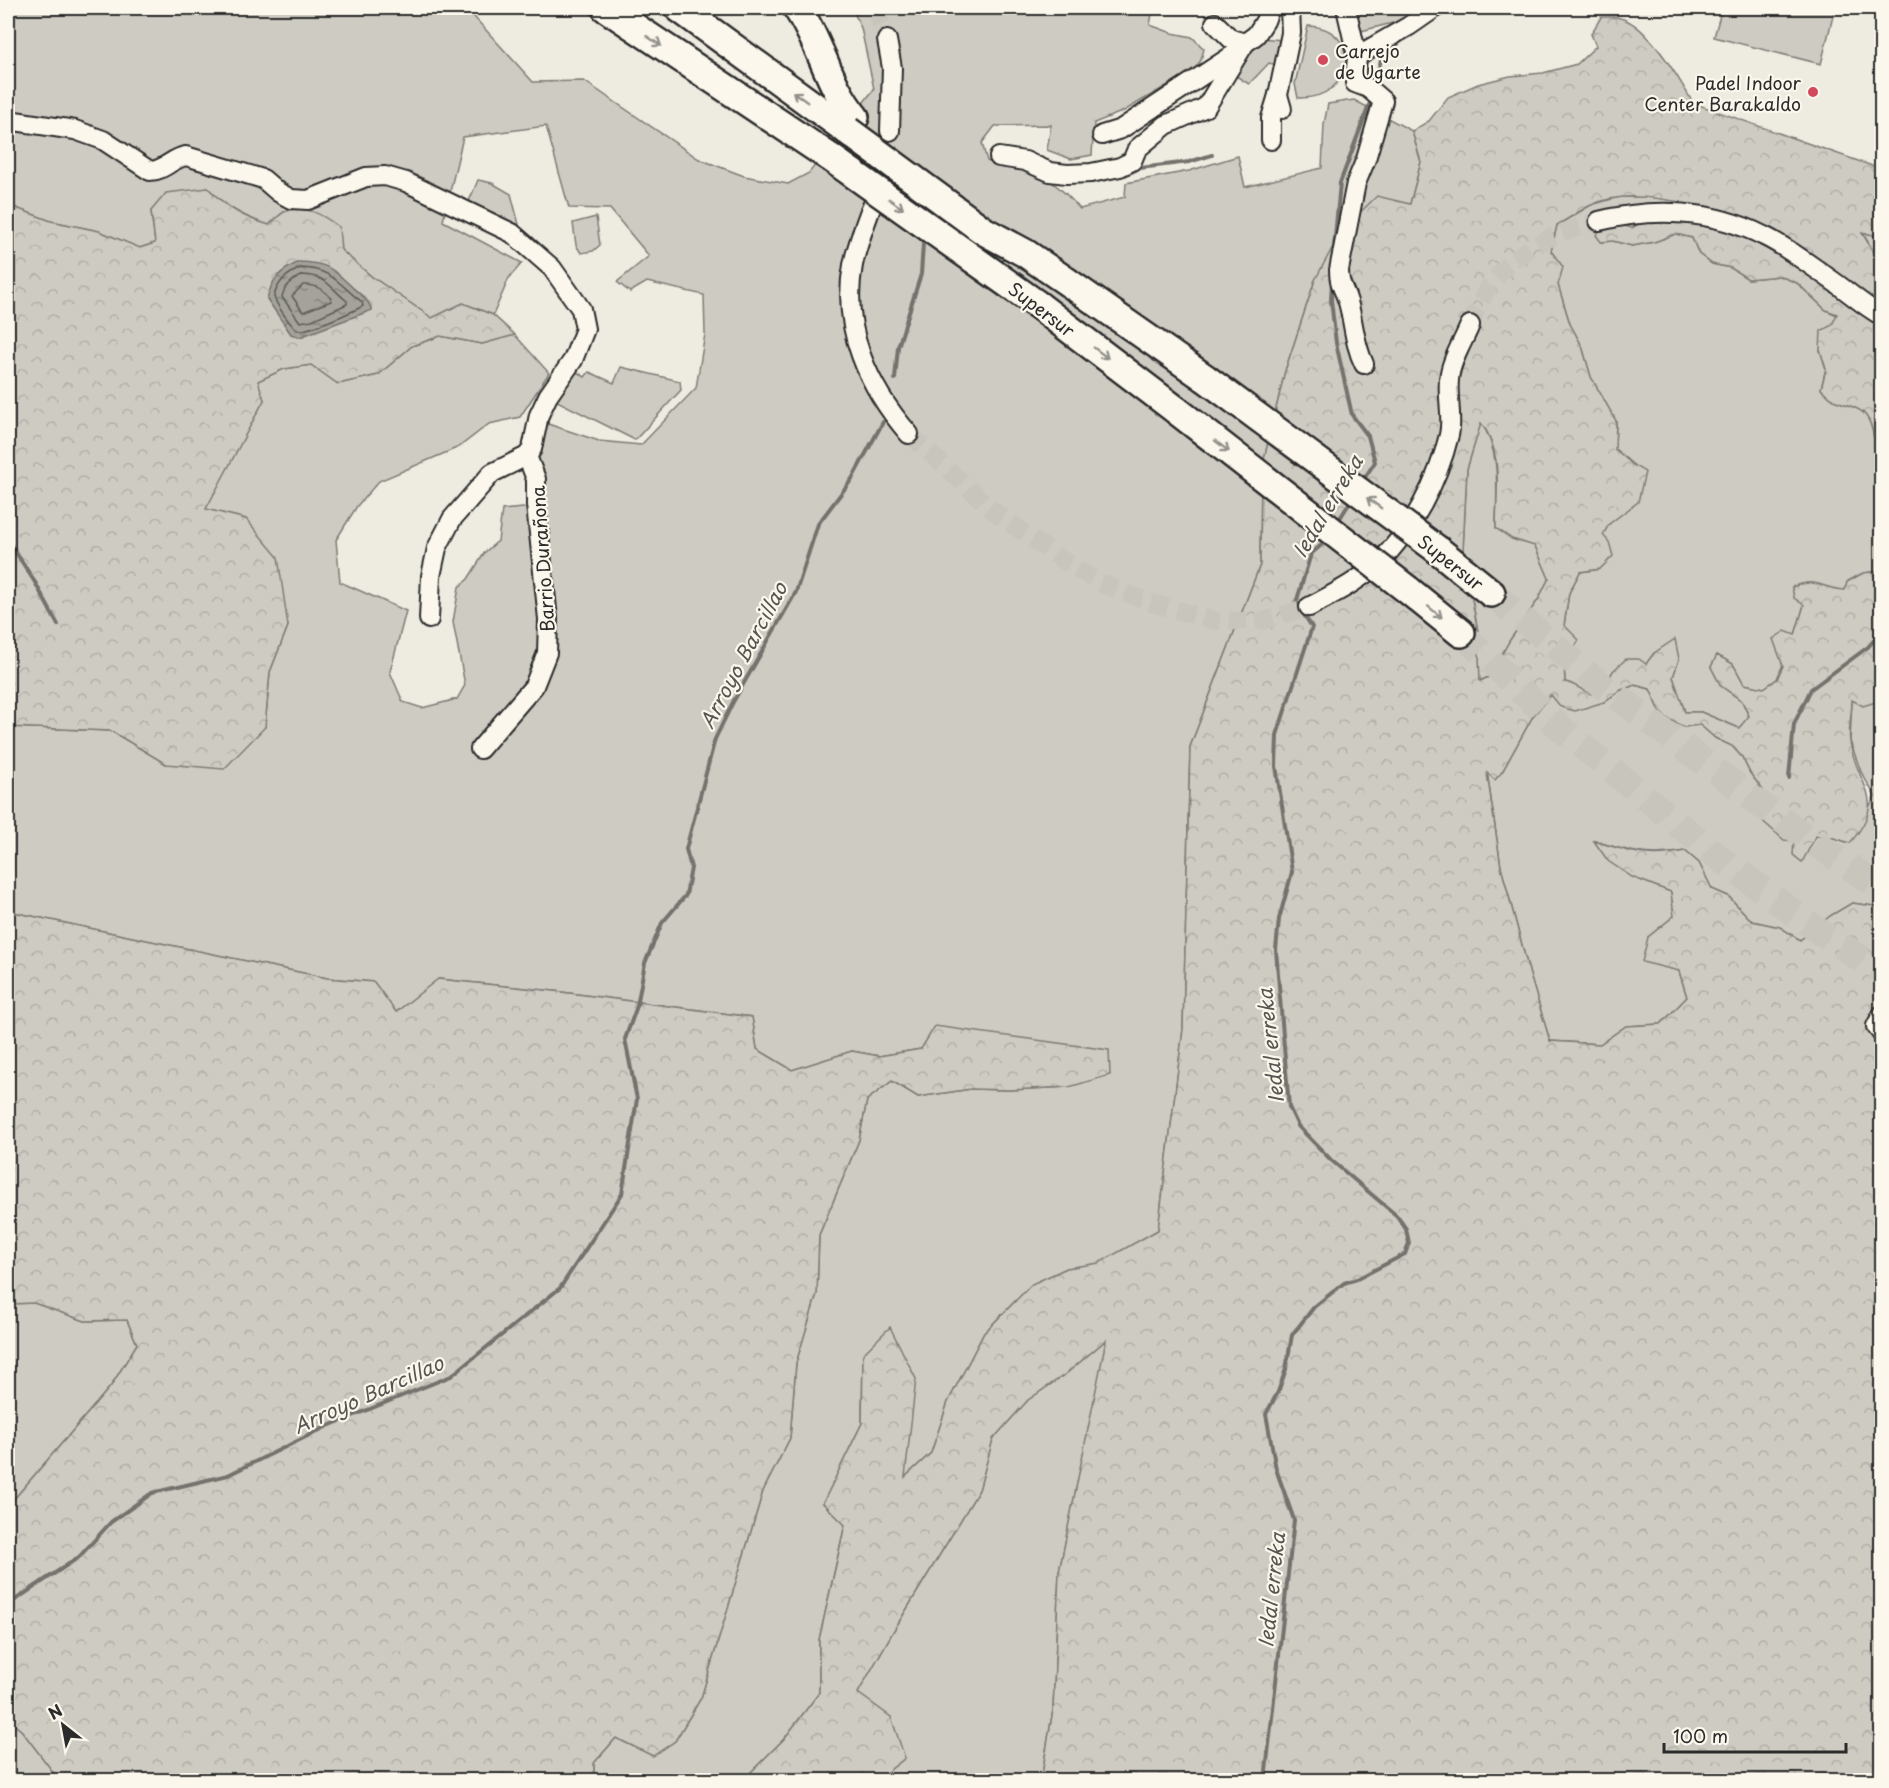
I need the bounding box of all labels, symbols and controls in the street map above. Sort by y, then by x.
one-way arrow [645,35,662,47]
place label: Carrejo de Ugarte [1335,37,1421,85]
marker: Carrejo de Ugarte [1316,53,1330,67]
place label: Padel Indoor Center Barakaldo [1644,69,1802,117]
marker: Padel Indoor Center Barakaldo [1806,85,1820,99]
one-way arrow [793,91,809,103]
one-way arrow [887,198,903,210]
street label: Supersur [1003,275,1081,343]
one-way arrow [1093,347,1109,360]
one-way arrow [1214,439,1230,452]
water label: Iedal erreka [1285,448,1370,563]
street label: Barrio Durañona [523,484,561,633]
one-way arrow [1366,496,1382,509]
street label: Supersur [1412,528,1490,597]
water label: Arroyo Barcillao [692,576,795,733]
one-way arrow [1426,605,1442,618]
water label: Iedal erreka [1249,986,1291,1105]
water label: Arroyo Barcillao [288,1347,449,1441]
water label: Iedal erreka [1250,1530,1292,1649]
north arrow [33,1695,93,1755]
text: N [43,1698,66,1725]
scale bar [1664,1716,1846,1754]
text: 100 m [1673,1722,1728,1749]

